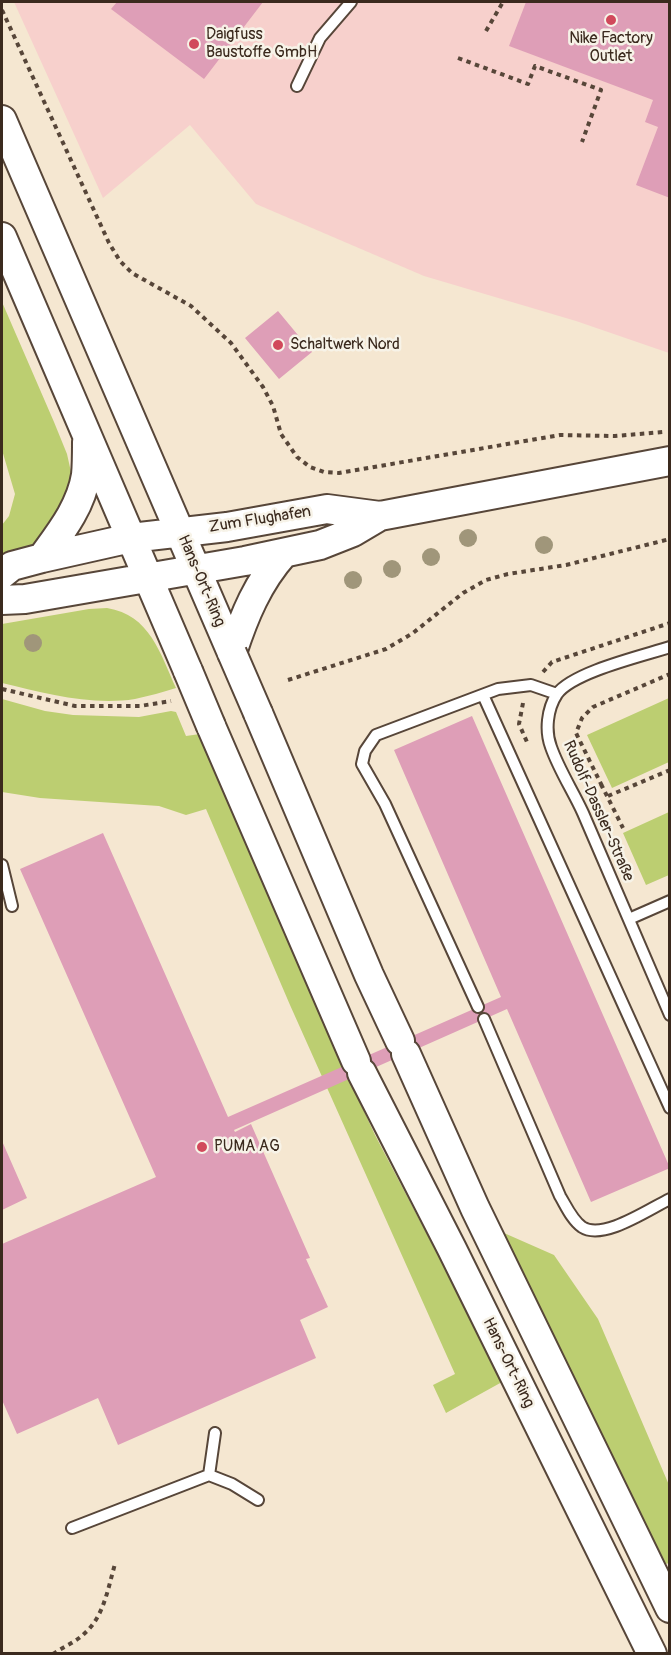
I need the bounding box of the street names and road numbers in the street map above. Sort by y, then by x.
street label: Zum Flughafen [208,502,312,538]
street label: Hans-Ort-Ring [173,532,229,630]
street label: Rudolf-Dassler-Straße [558,738,638,884]
street label: Hans-Ort-Ring [478,1315,538,1411]

